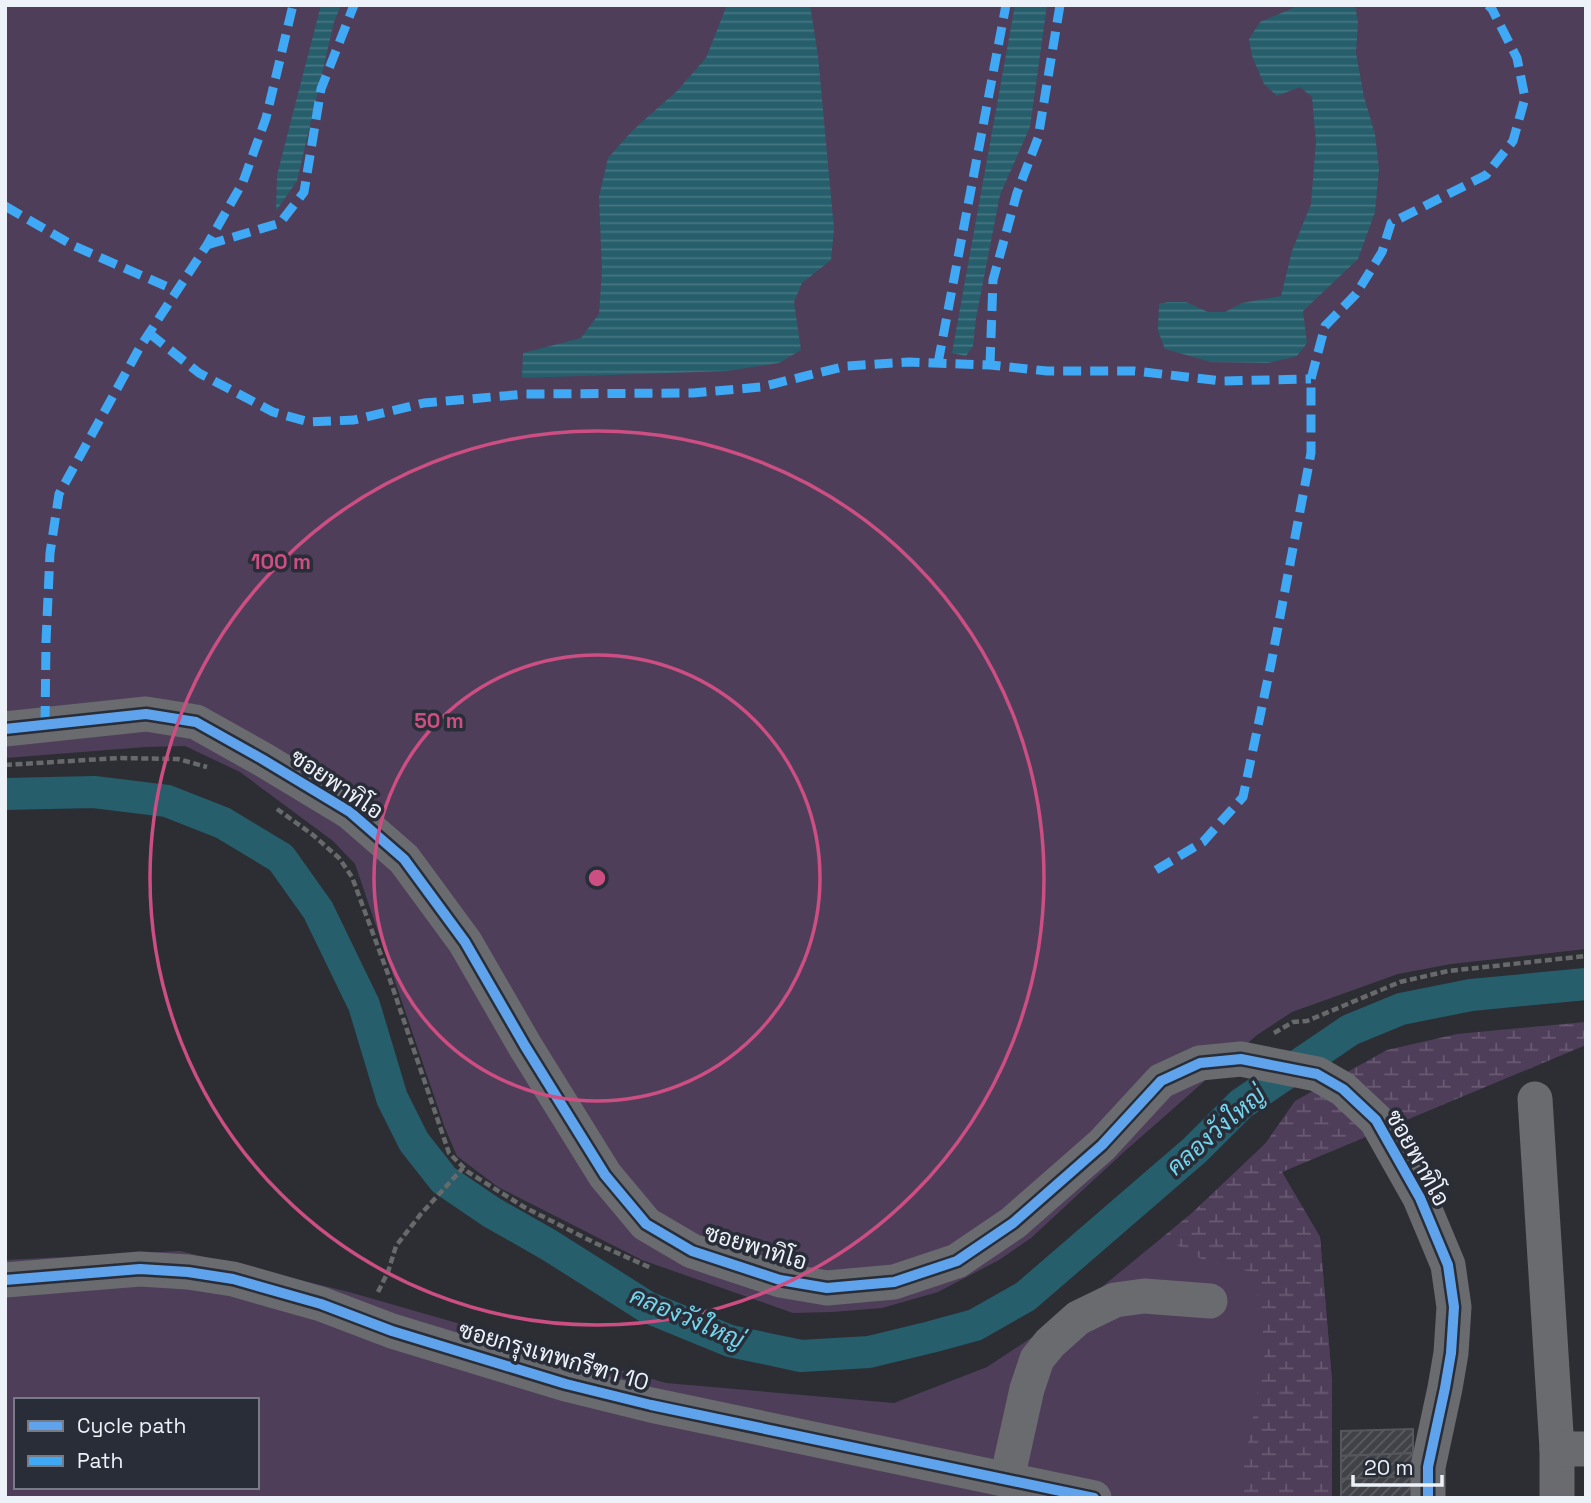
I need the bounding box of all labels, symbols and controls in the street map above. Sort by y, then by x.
text: 100 m [251,548,311,575]
text: 50 m [414,707,464,734]
street label: ซอยพาทิโอ [285,741,390,826]
centre of rings [585,866,609,890]
water label: คลองวังใหญ่ [1160,1079,1272,1182]
street label: ซอยพาทิโอ [1379,1104,1458,1212]
street label: ซอยพาทิโอ [701,1216,811,1277]
water label: คลองวังใหญ่ [625,1280,750,1356]
street label: ซอยกรุงเทพกรีฑา 10 [455,1314,653,1398]
legend [14,1398,259,1489]
text: Cycle path [77,1412,186,1439]
scale bar [1353,1444,1442,1488]
text: Path [77,1447,123,1474]
text: 20 m [1364,1454,1414,1481]

